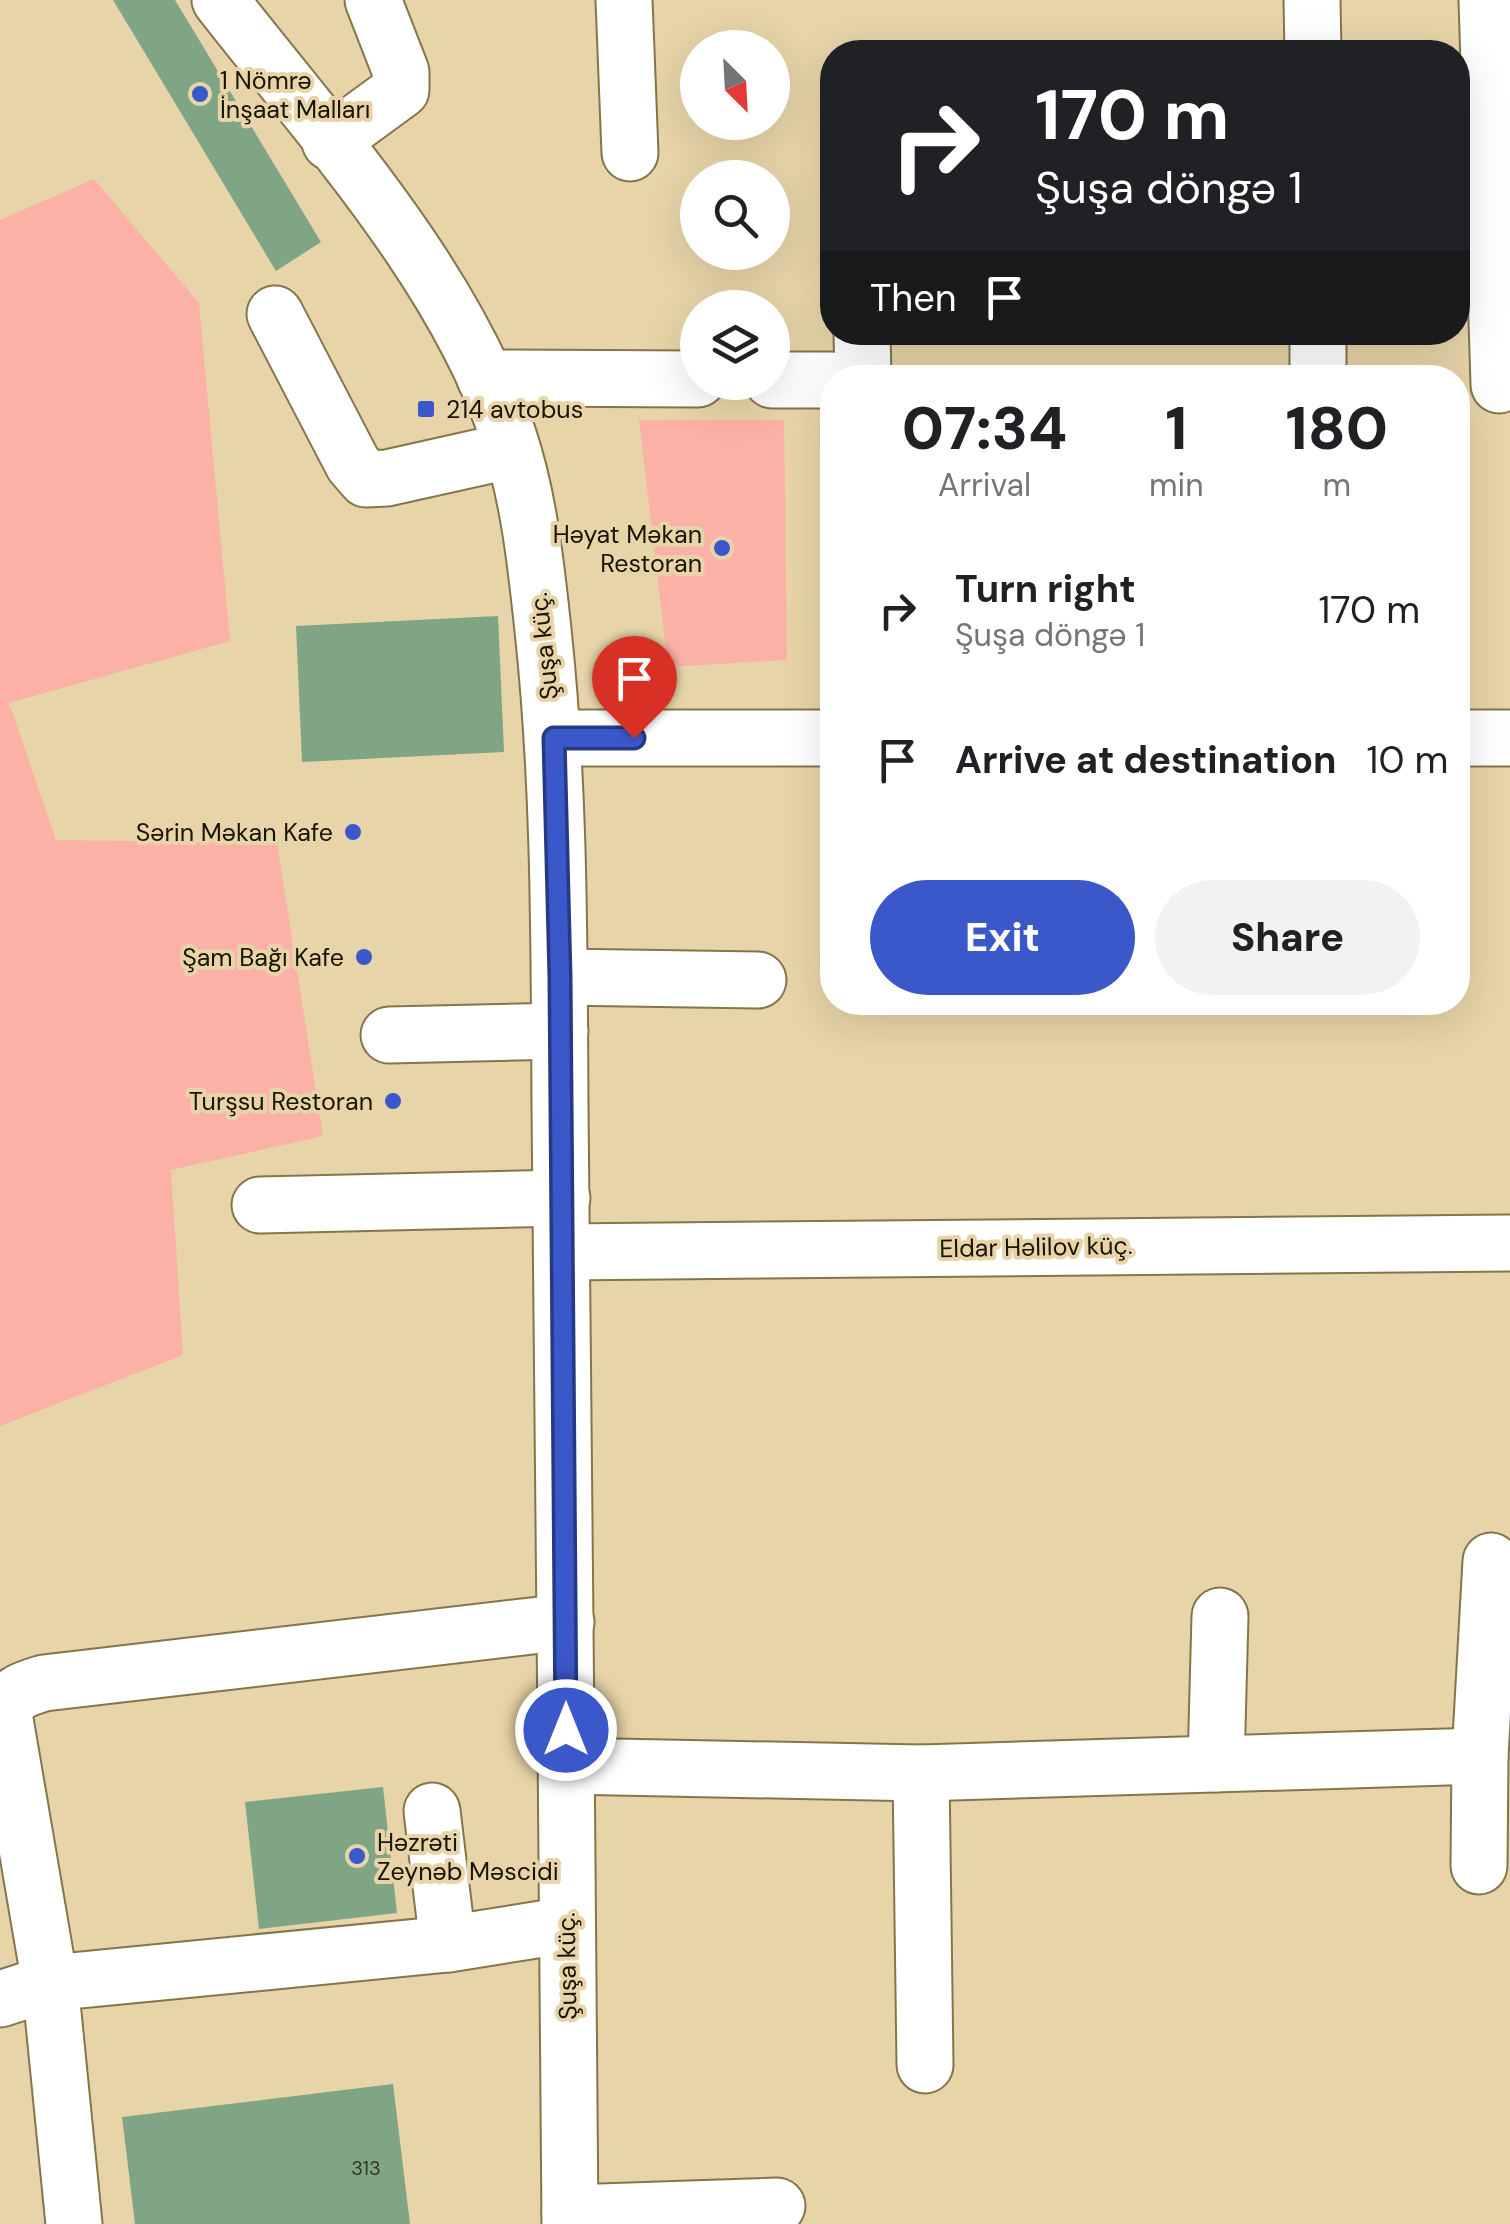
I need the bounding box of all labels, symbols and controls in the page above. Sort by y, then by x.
north arrow [680,30,790,140]
map controls [680,30,790,400]
place label: 1 Nömrə İnşaat Malları [220,64,370,126]
text: 170 m [1035,70,1229,161]
icon: right [870,80,1000,210]
marker: 1 Nömrə İnşaat Malları [189,83,211,105]
text: Şuşa döngə 1 [1035,158,1302,217]
button: search [680,160,790,270]
icon: arrive [977,270,1032,325]
text: Then [870,273,957,323]
button: layers [680,290,790,400]
text: 07:34 [902,389,1067,468]
text: 1 [1165,389,1187,468]
text: 180 [1286,389,1388,468]
place label: 214 avtobus [446,393,583,426]
marker: 214 avtobus [415,398,437,420]
text: Arrival [938,464,1031,506]
text: min [1149,464,1204,506]
text: m [1323,464,1351,506]
place label: Həyat Məkan Restoran [553,518,702,580]
marker: Həyat Məkan Restoran [711,537,733,559]
text: Turn right [955,564,1136,614]
icon: right [870,583,925,638]
text: 170 m [1318,585,1420,635]
street label: Şuşa küç. [522,591,566,701]
text: Şuşa döngə 1 [955,614,1145,656]
pin [592,636,677,739]
icon: arrive [607,651,662,706]
icon: arrive [870,733,925,788]
text: Arrive at destination [955,735,1337,785]
text: 10 m [1367,735,1448,785]
place label: Sərin Məkan Kafe [136,816,333,849]
marker: Sərin Məkan Kafe [342,821,364,843]
button: Exit [870,880,1135,995]
button: Share [1155,880,1420,995]
place label: Şam Bağı Kafe [182,941,344,974]
marker: Şam Bağı Kafe [353,946,375,968]
place label: Turşsu Restoran [189,1085,373,1118]
marker: Turşsu Restoran [382,1090,404,1112]
street label: Eldar Həlilov küç. [939,1229,1133,1265]
position arrow [514,1678,618,1782]
place label: Həzrəti Zeynəb Məscidi [377,1826,559,1888]
marker: Həzrəti Zeynəb Məscidi [346,1845,368,1867]
street label: Şuşa küç. [550,1912,584,2020]
house number: 313 [351,2155,381,2181]

